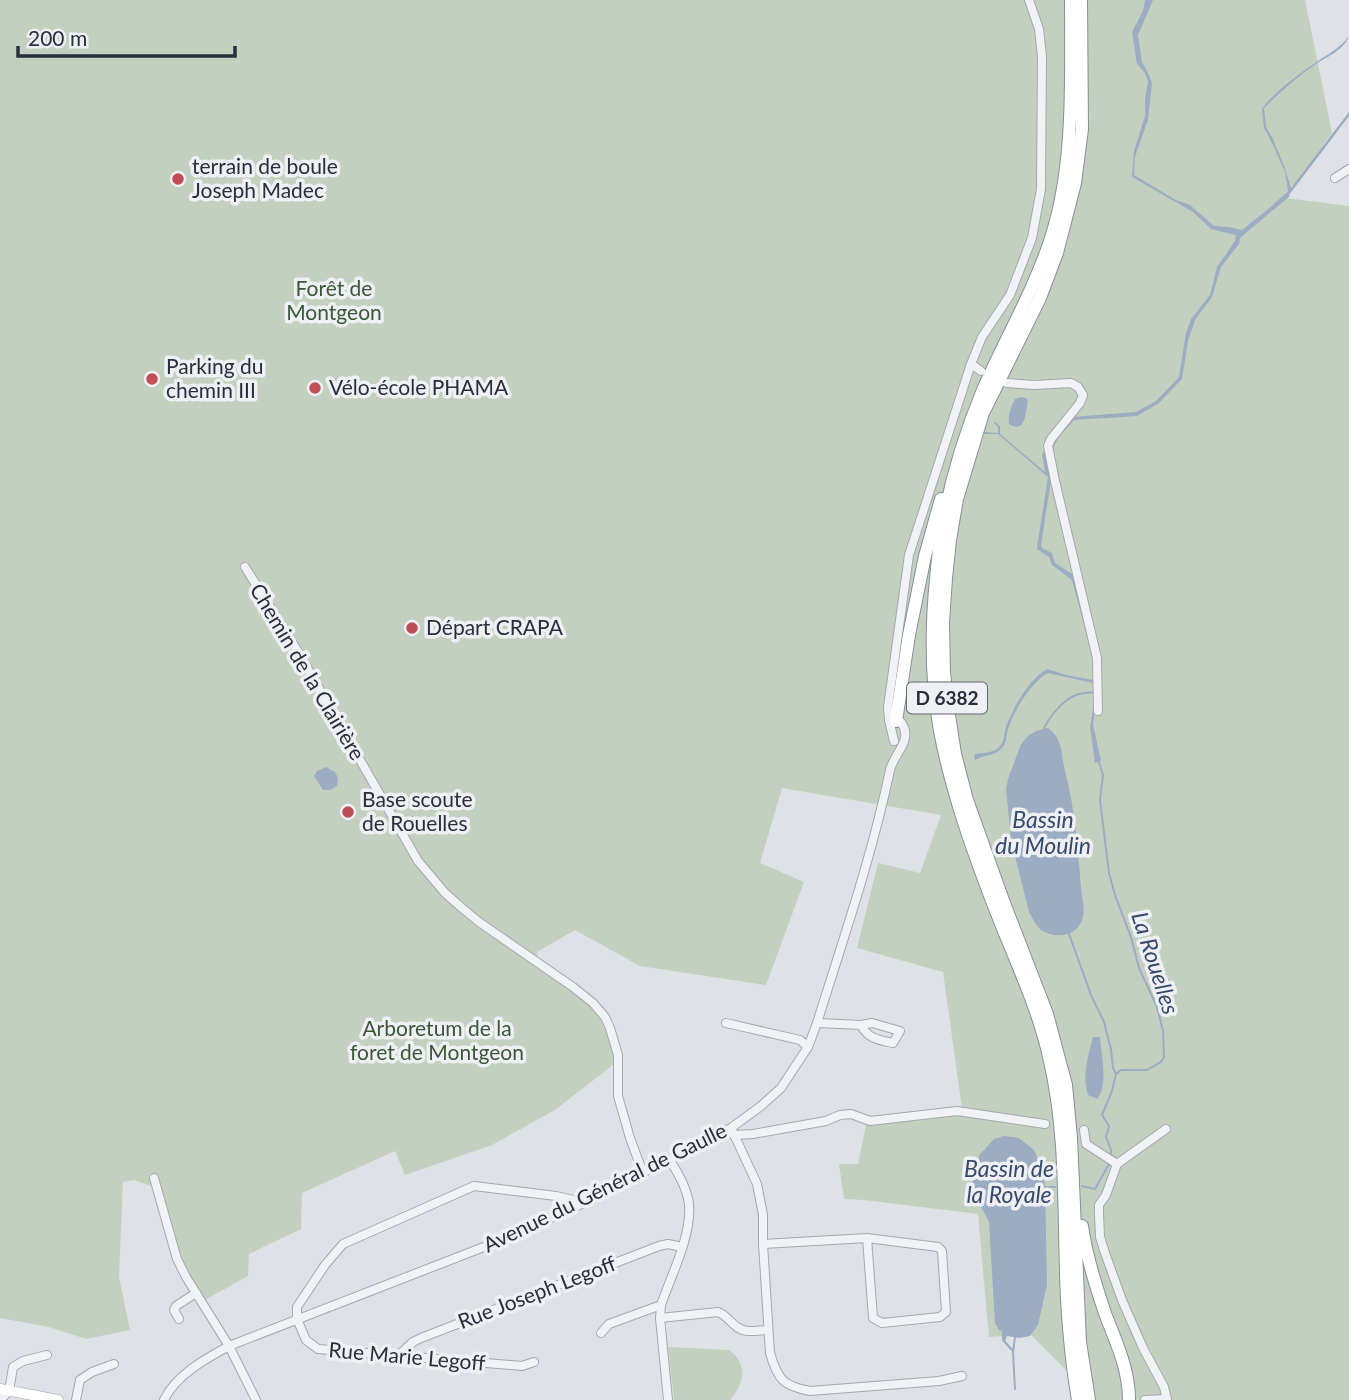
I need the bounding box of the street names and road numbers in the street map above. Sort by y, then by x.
street label: Chemin de la Clairière [246,578,371,764]
road number: D 6382 [907,682,987,713]
street label: Avenue du Général de Gaulle [479,1117,730,1257]
street label: Rue Joseph Legoff [454,1250,619,1333]
street label: Rue Marie Legoff [328,1336,487,1375]

